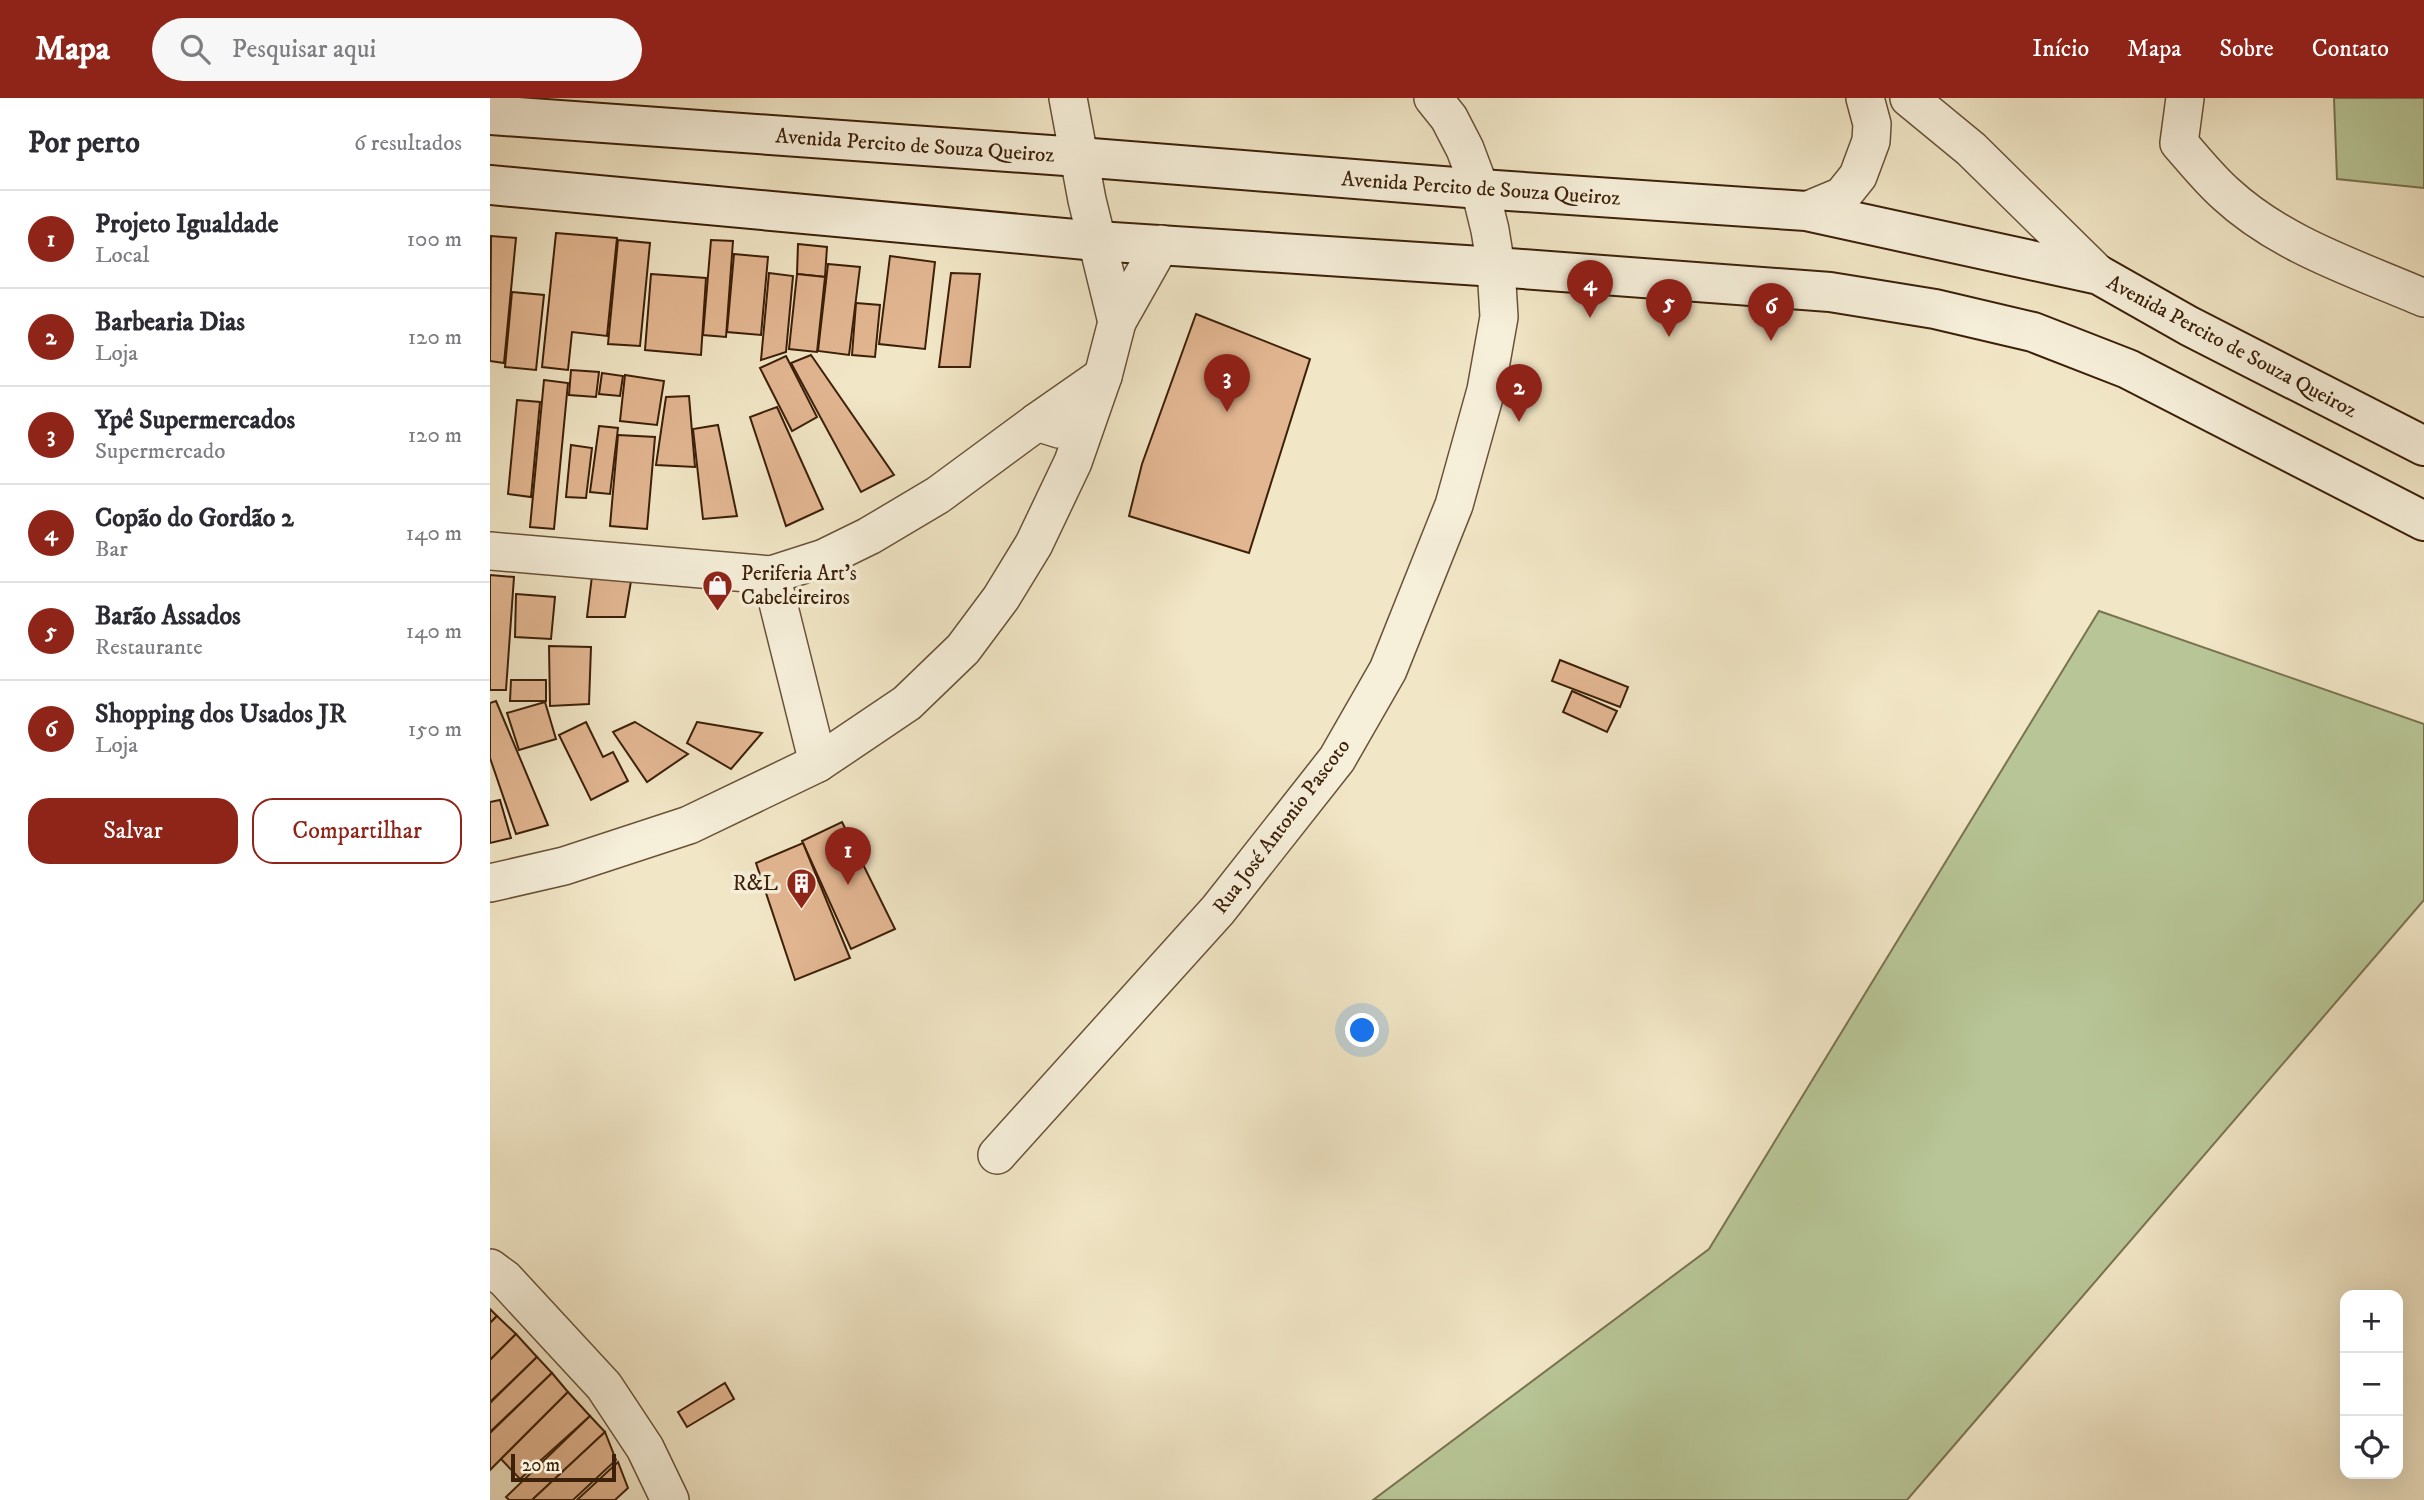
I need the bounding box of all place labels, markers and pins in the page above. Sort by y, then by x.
pin: 4 [1567,260,1613,318]
pin: 5 [1646,279,1692,337]
pin: 6 [1748,283,1794,341]
pin: 3 [1204,354,1250,412]
pin: 2 [1496,364,1542,422]
place label: Periferia Art's Cabeleireiros [741,561,857,611]
shop icon: Periferia Art's Cabeleireiros [701,568,735,612]
pin: 1 [825,827,871,885]
building icon: R&L [784,866,818,910]
place label: R&L [733,871,778,897]

